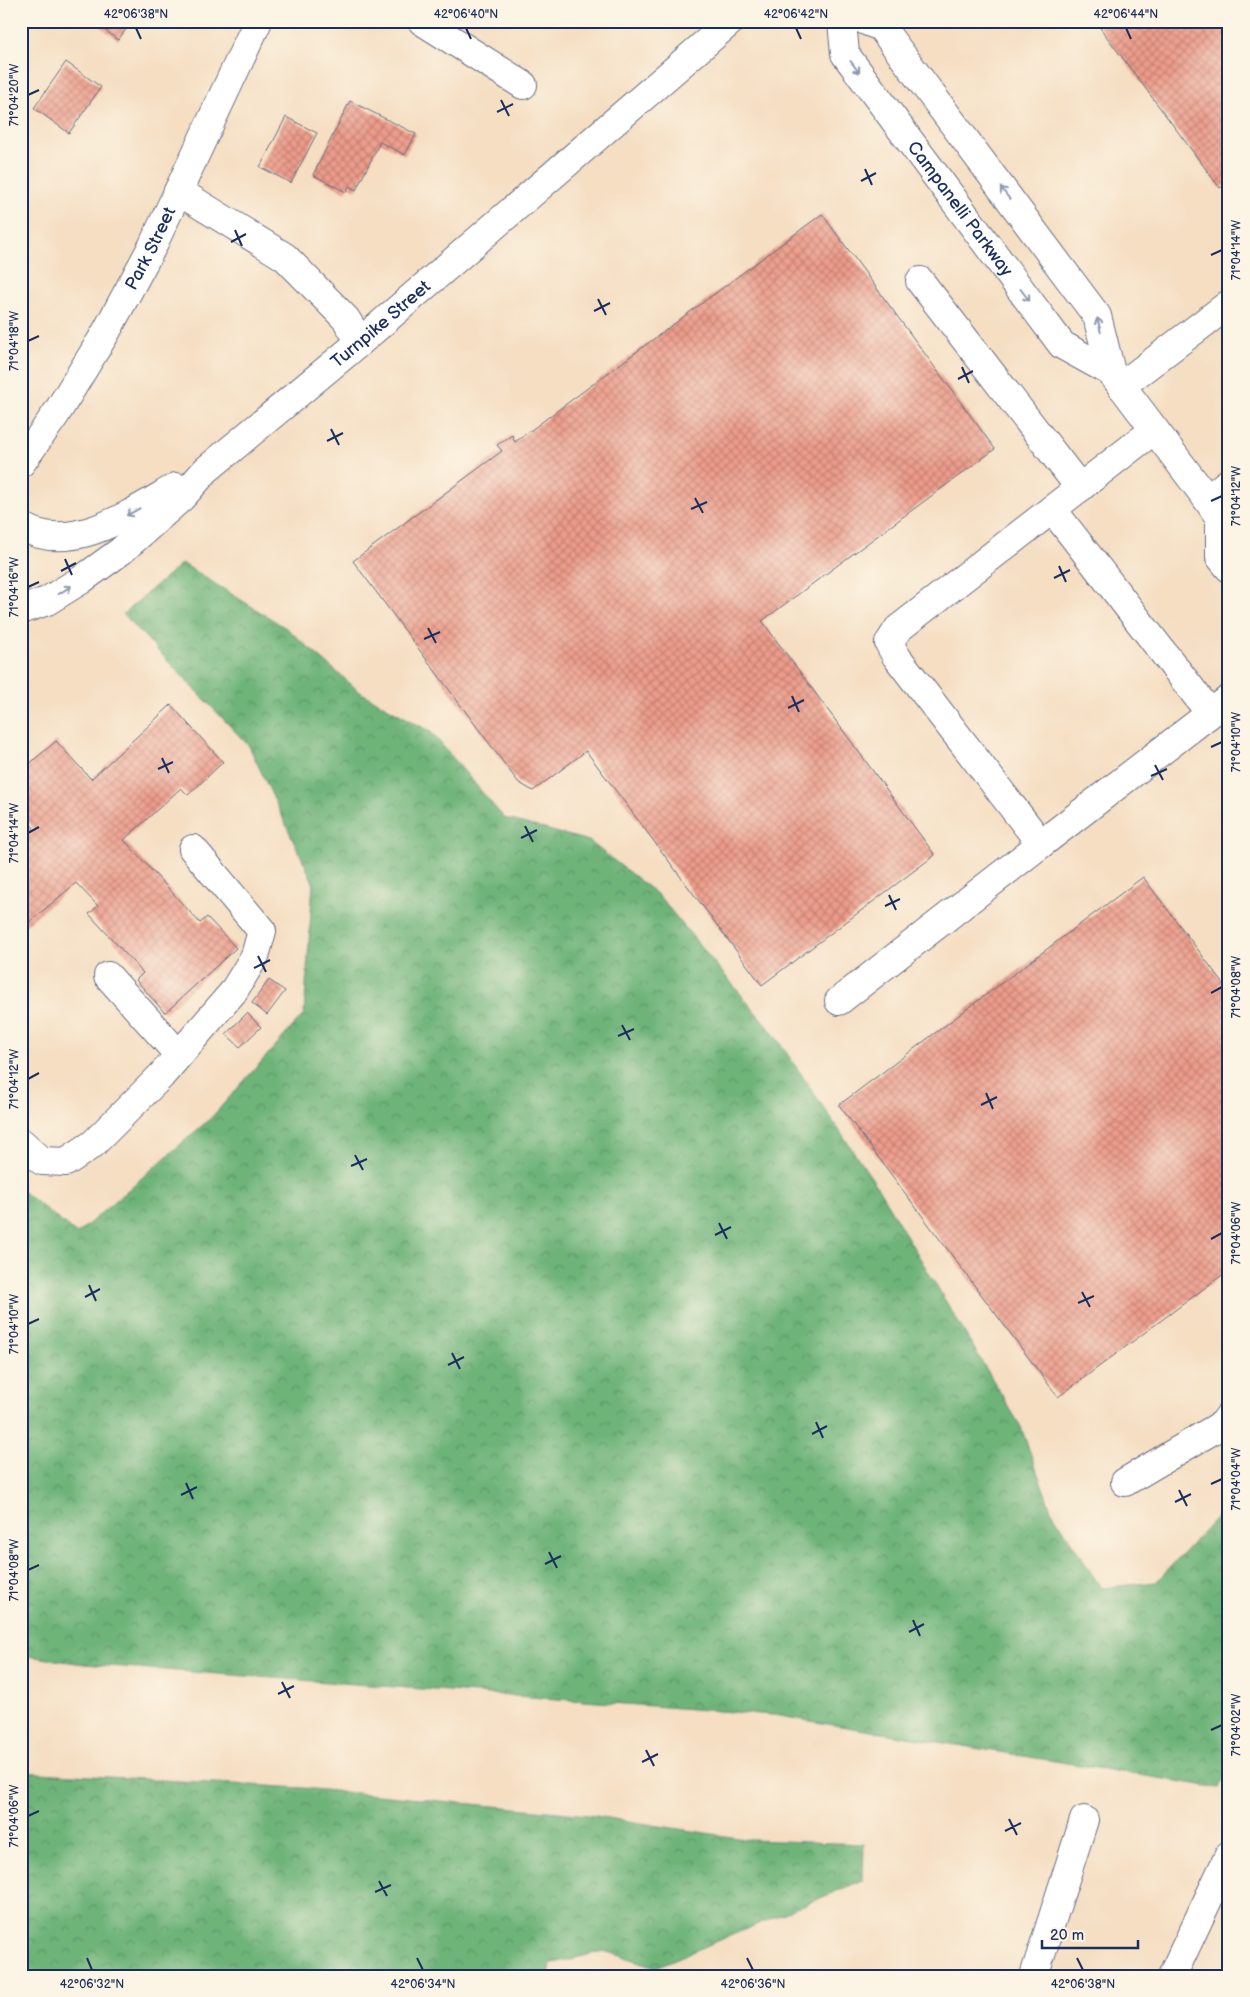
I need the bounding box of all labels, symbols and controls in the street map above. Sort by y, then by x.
text: 42°06'38"N [104,7,168,22]
text: 42°06'40"N [434,7,498,22]
text: 42°06'42"N [764,7,828,22]
text: 42°06'44"N [1094,7,1158,22]
one-way arrow [849,60,860,73]
text: 71°04'20"W [7,64,22,126]
street label: Campanelli Parkway [903,137,1018,281]
one-way arrow [1000,186,1010,200]
street label: Park Street [120,203,180,293]
text: 71°04'14"W [1229,220,1244,280]
street label: Turnpike Street [327,275,435,372]
one-way arrow [1020,288,1030,302]
text: 71°04'18"W [7,311,22,371]
one-way arrow [1094,317,1103,333]
text: 71°04'12"W [1229,466,1244,526]
one-way arrow [126,507,141,517]
text: 71°04'16"W [7,557,22,617]
one-way arrow [58,585,72,595]
text: 71°04'10"W [1229,712,1244,772]
text: 71°04'14"W [7,803,22,863]
text: 71°04'08"W [1229,956,1244,1018]
text: 71°04'12"W [7,1049,22,1109]
text: 71°04'06"W [1229,1201,1244,1264]
text: 71°04'10"W [7,1294,22,1354]
text: 71°04'04"W [1229,1447,1244,1510]
text: 71°04'08"W [7,1539,22,1601]
text: 71°04'02"W [1229,1694,1244,1756]
text: 71°04'06"W [7,1784,22,1847]
scale bar [1042,1917,1139,1949]
text: 20 m [1050,1926,1084,1945]
text: 42°06'32"N [60,1977,124,1992]
text: 42°06'34"N [391,1977,455,1992]
text: 42°06'36"N [721,1977,785,1992]
text: 42°06'38"N [1051,1977,1115,1992]

